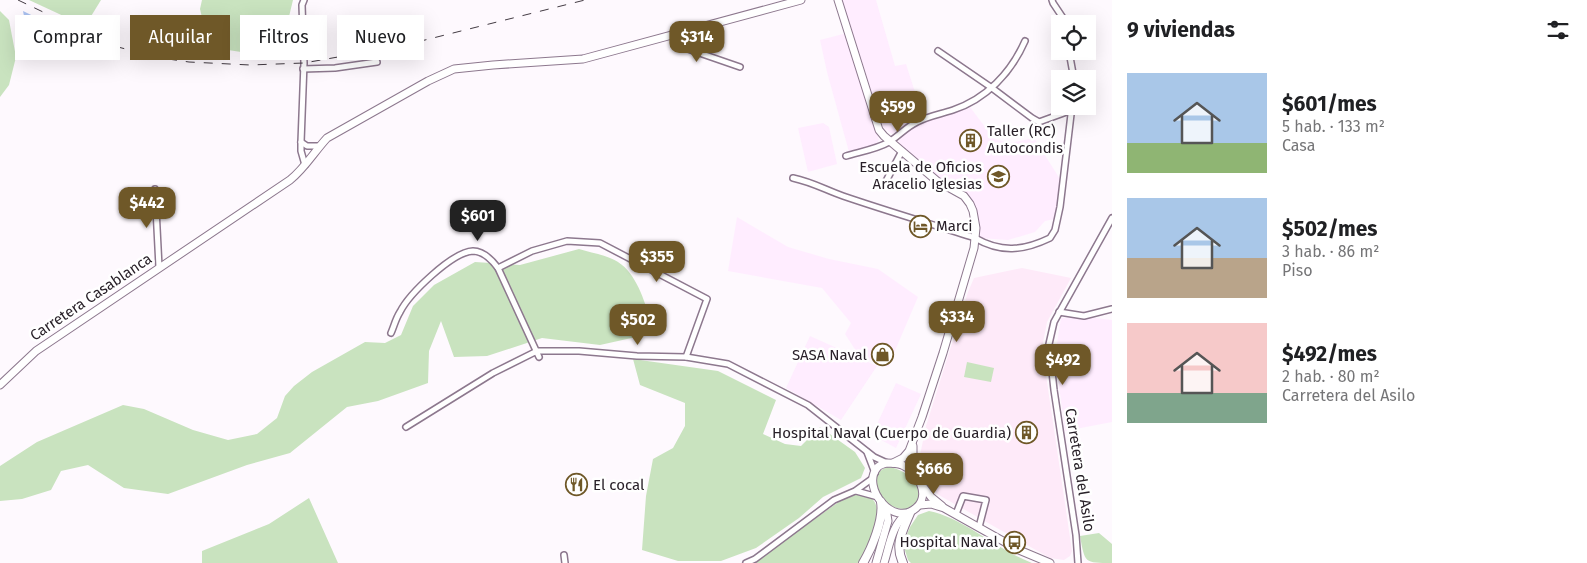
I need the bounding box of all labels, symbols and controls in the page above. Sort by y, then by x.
chip: Comprar [15,15,120,60]
chip: Alquilar [130,15,230,60]
chip: Filtros [240,15,327,60]
chip: Nuevo [337,15,424,60]
map controls [1051,15,1096,115]
button: locate [1051,15,1096,60]
icon: filters [1544,16,1572,44]
text: 9 viviendas [1127,17,1235,43]
pin: $314 [667,20,727,63]
text: $314 [680,27,714,46]
button: layers [1051,70,1096,115]
pin: $599 [868,90,928,133]
text: $601/mes [1282,91,1377,117]
icon: home [1167,93,1227,153]
text: $599 [880,97,916,116]
text: 5 hab. · 133 m² [1282,117,1385,136]
place label: Taller (RC) Autocondis [987,122,1063,157]
building icon: Taller (RC) Autocondis [959,128,983,152]
text: Casa [1282,136,1315,155]
place label: Escuela de Oficios Aracelio Iglesias [859,158,982,193]
school or university icon: Escuela de Oficios Aracelio Iglesias [986,164,1010,188]
pin: $442 [117,186,177,229]
text: $442 [130,193,164,212]
pin: $601 [448,200,508,242]
text: $601 [461,206,495,225]
hotel icon: Marci [908,214,932,238]
text: $502/mes [1282,216,1377,242]
place label: Marci [936,217,973,235]
icon: home [1167,218,1227,278]
pin: $355 [627,240,687,283]
text: 3 hab. · 86 m² [1282,242,1379,261]
text: $355 [640,247,674,266]
street label: Carretera Casablanca [27,250,155,344]
text: Piso [1282,261,1313,280]
pin: $334 [927,300,987,343]
pin: $502 [608,304,668,346]
text: $334 [940,307,974,326]
text: $502 [621,310,655,329]
text: $492/mes [1282,341,1377,367]
shop icon: SASA Naval [871,343,895,367]
icon: home [1167,343,1227,403]
pin: $492 [1033,344,1093,386]
place label: SASA Naval [792,346,868,364]
text: $492 [1046,350,1080,369]
text: 2 hab. · 80 m² [1282,367,1380,386]
text: Carretera del Asilo [1282,386,1415,405]
street label: Carretera del Asilo [1061,407,1099,533]
building icon: Hospital Naval (Cuerpo de Guardia) [1015,421,1039,445]
place label: Hospital Naval (Cuerpo de Guardia) [772,424,1011,442]
pin: $666 [904,452,964,495]
text: $666 [916,459,952,478]
restaurant icon: El cocal [565,473,589,497]
place label: El cocal [593,476,645,494]
bus stop icon: Hospital Naval [1002,530,1026,554]
place label: Hospital Naval [899,533,999,551]

